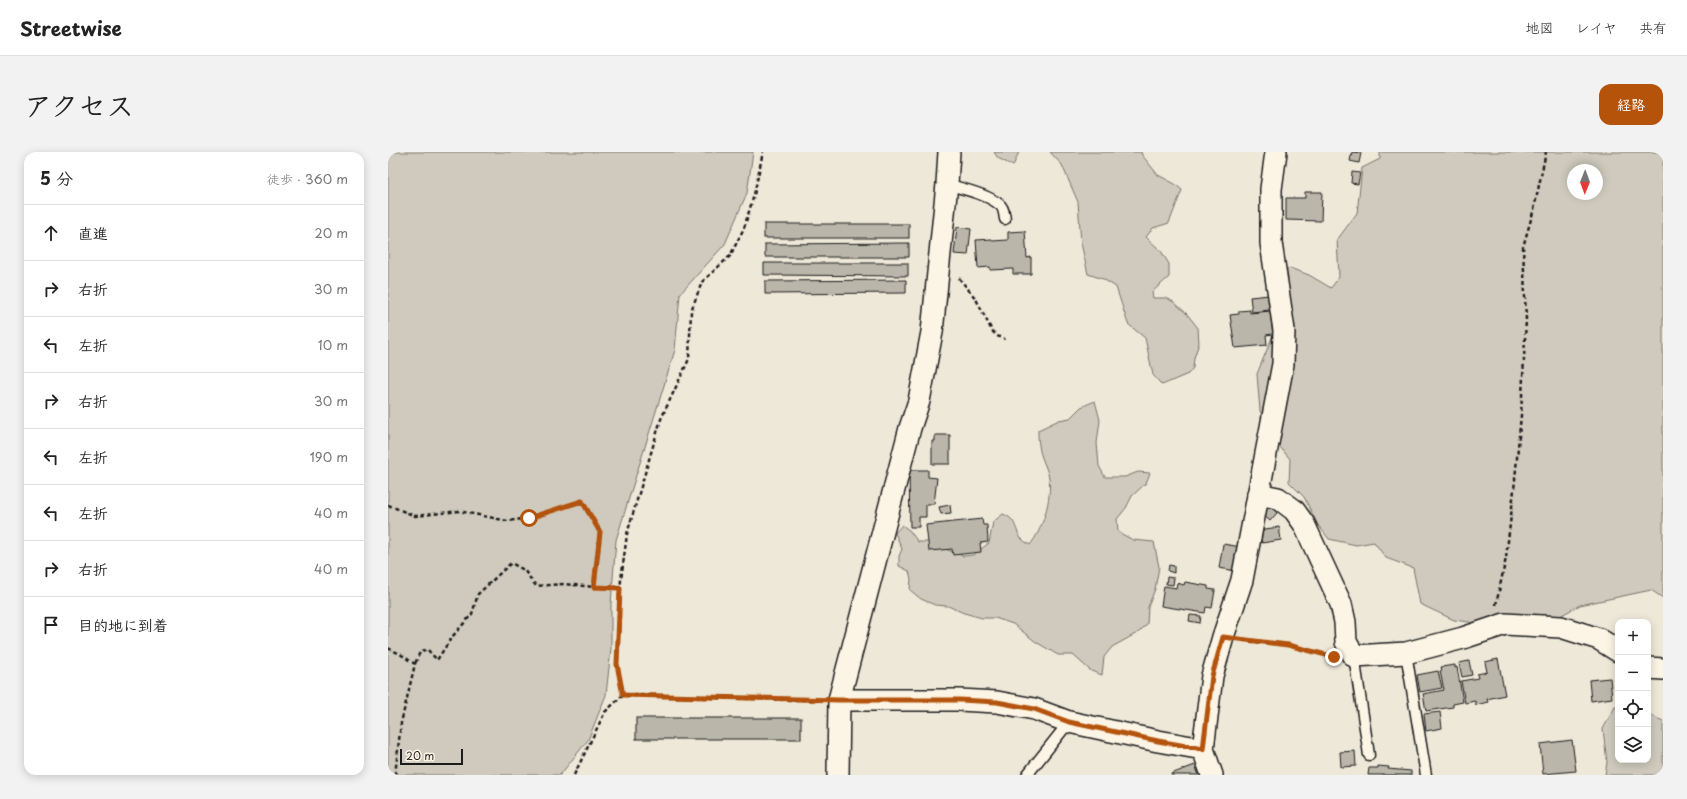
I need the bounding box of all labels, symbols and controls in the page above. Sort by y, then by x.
text: Streetwise [20,14,122,42]
text: 地図 [1526,17,1554,38]
text: レイヤ [1576,17,1617,38]
text: 共有 [1639,17,1667,38]
text: アクセス [24,83,134,126]
button: 経路 [1599,84,1663,125]
north arrow [1567,164,1603,200]
text: 5 分 [40,165,73,191]
text: 徒歩 · 360 m [267,169,348,188]
text: 直進 [78,221,108,244]
icon: ahead [40,222,62,244]
text: 20 m [314,223,348,242]
text: 右折 [78,277,108,300]
icon: right [40,278,62,300]
text: 30 m [314,279,348,298]
text: 左折 [78,333,108,356]
icon: left [40,334,62,356]
text: 10 m [318,335,348,354]
text: 右折 [78,389,108,412]
icon: right [40,390,62,412]
text: 30 m [314,391,348,410]
text: 左折 [78,445,108,468]
icon: left [40,446,62,468]
text: 190 m [309,447,348,466]
text: 左折 [78,501,108,524]
icon: left [40,502,62,524]
text: 40 m [314,503,348,522]
route start [520,509,538,527]
text: 右折 [78,557,108,580]
icon: right [40,558,62,580]
text: 40 m [314,559,348,578]
text: 目的地に到着 [78,613,168,636]
icon: arrive [40,614,62,636]
map controls [1615,619,1651,763]
button: + [1615,619,1651,655]
route end [1325,648,1343,666]
button: − [1615,655,1651,691]
button: locate [1615,691,1651,727]
button: layers [1615,727,1651,763]
scale bar [400,747,463,766]
text: 20 m [406,747,434,764]

